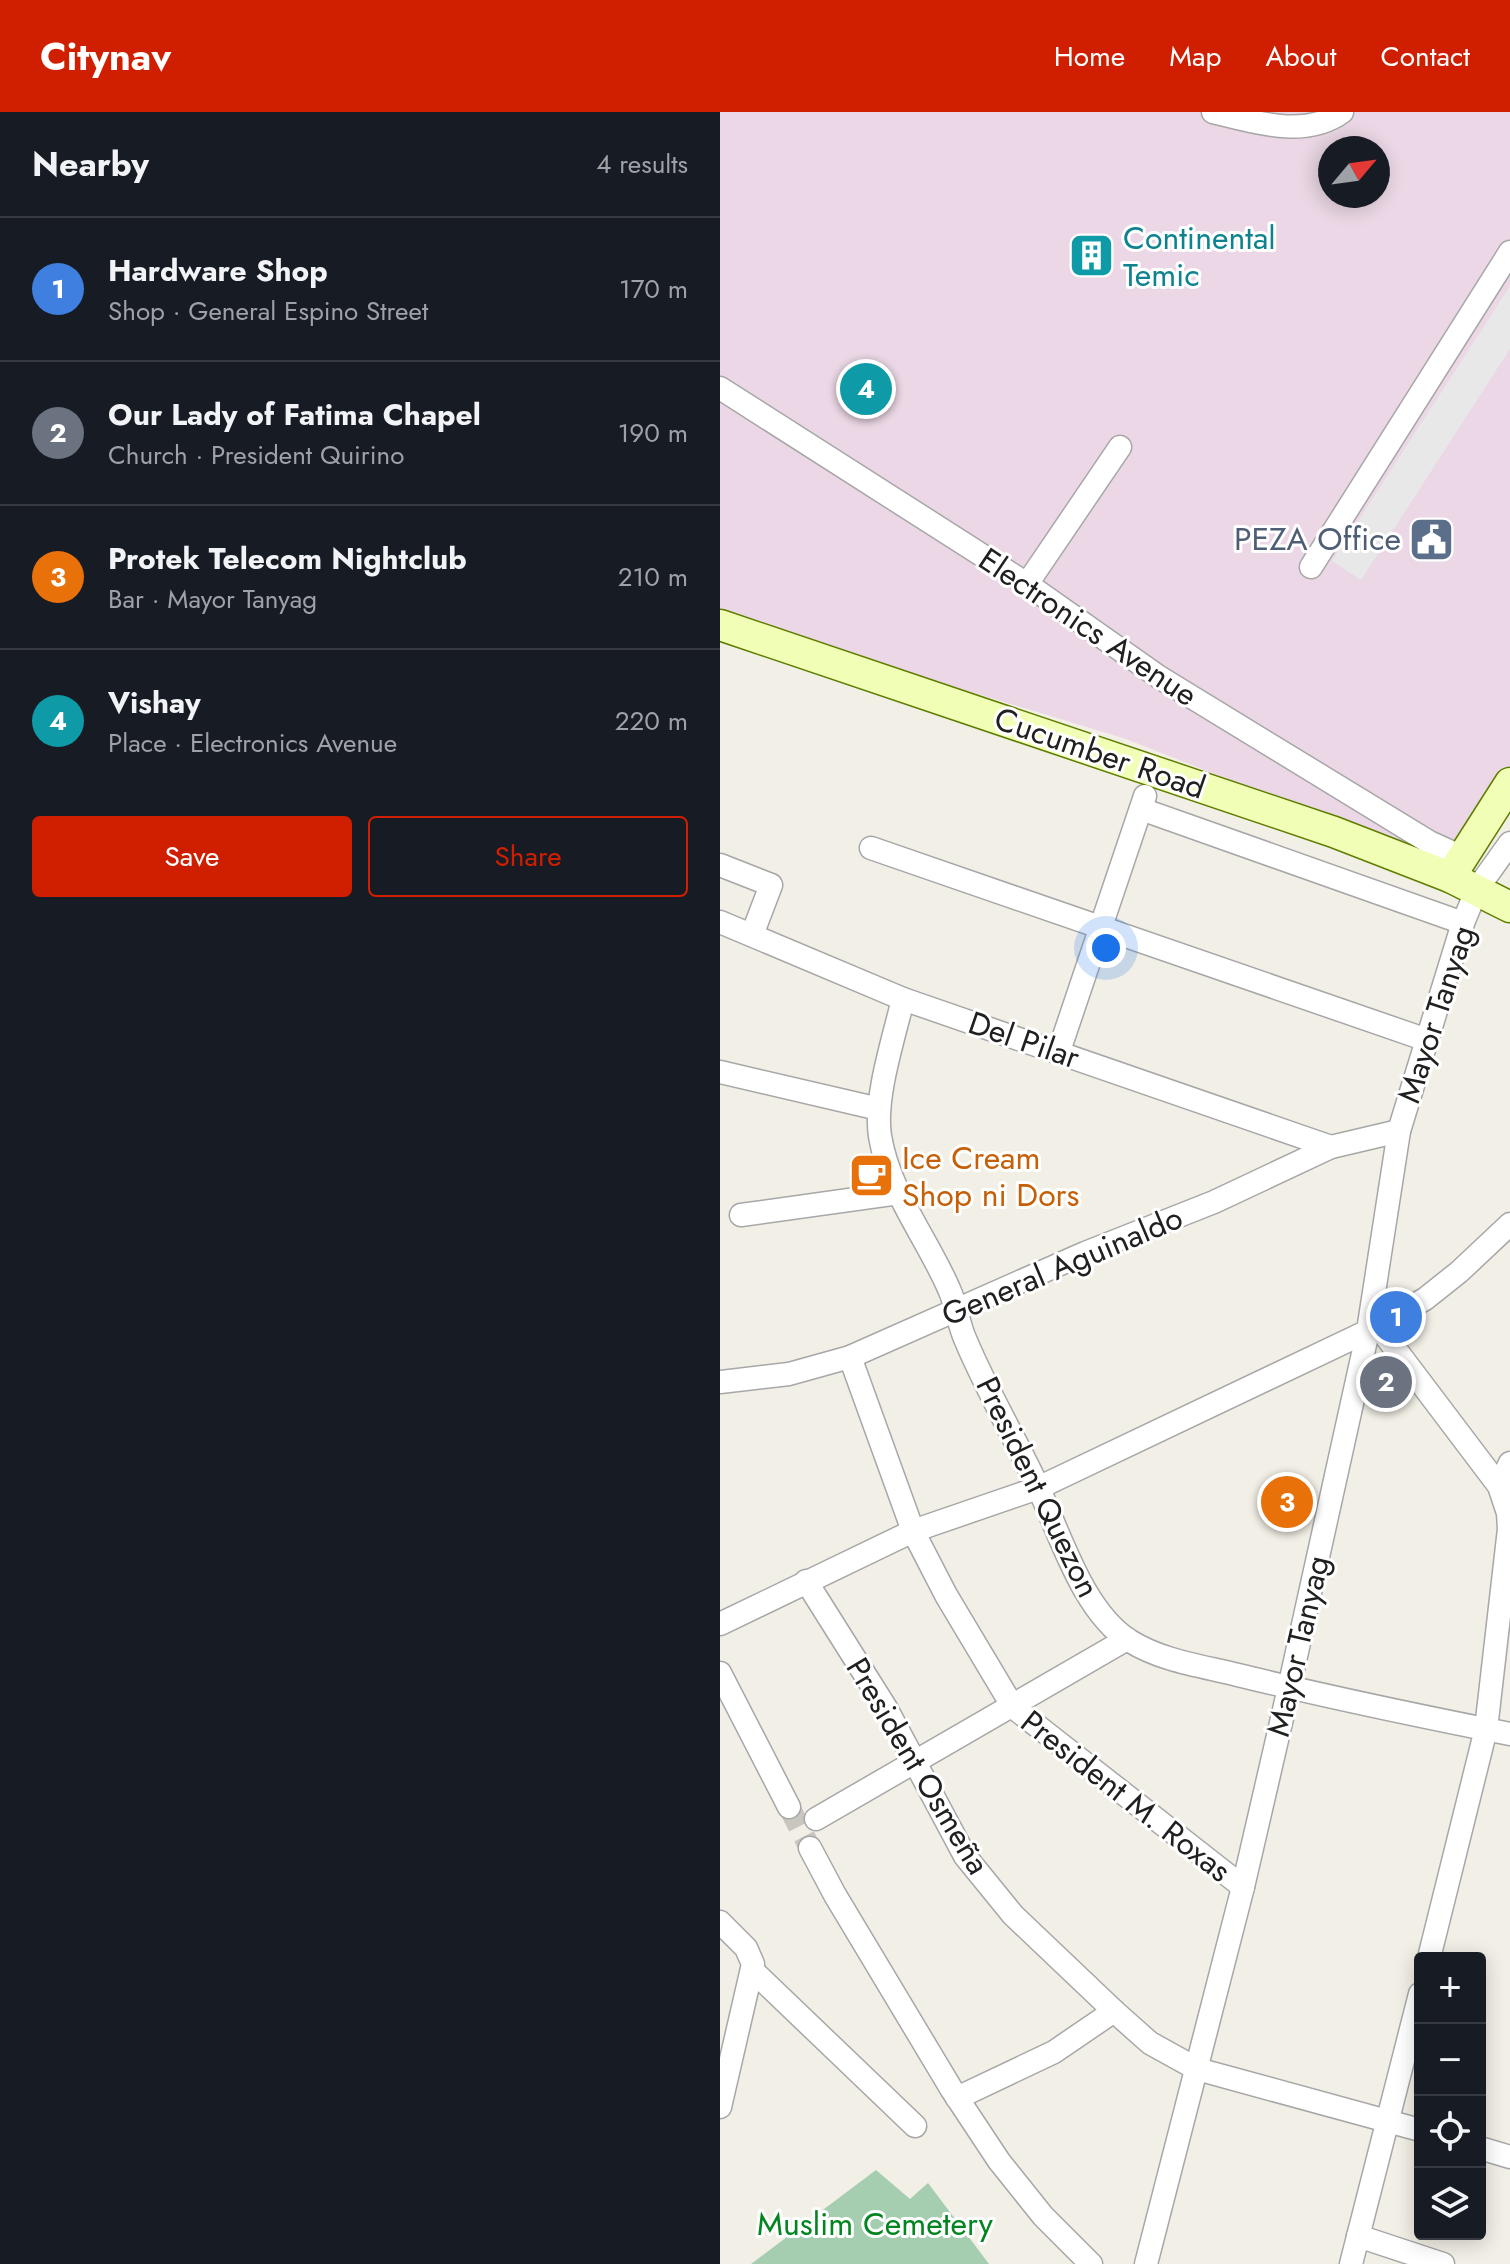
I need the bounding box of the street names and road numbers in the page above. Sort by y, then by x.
street label: Electronics Avenue [969,537,1207,717]
street label: Cucumber Road [988,695,1212,811]
street label: Mayor Tanyag [1386,919,1486,1109]
street label: Del Pilar [962,1000,1086,1080]
street label: General Aguinaldo [934,1194,1190,1338]
street label: President Quezon [965,1369,1111,1605]
street label: Mayor Tanyag [1255,1551,1341,1741]
street label: President Osmeña [835,1649,1001,1883]
street label: President M. Roxas [1011,1699,1241,1893]

